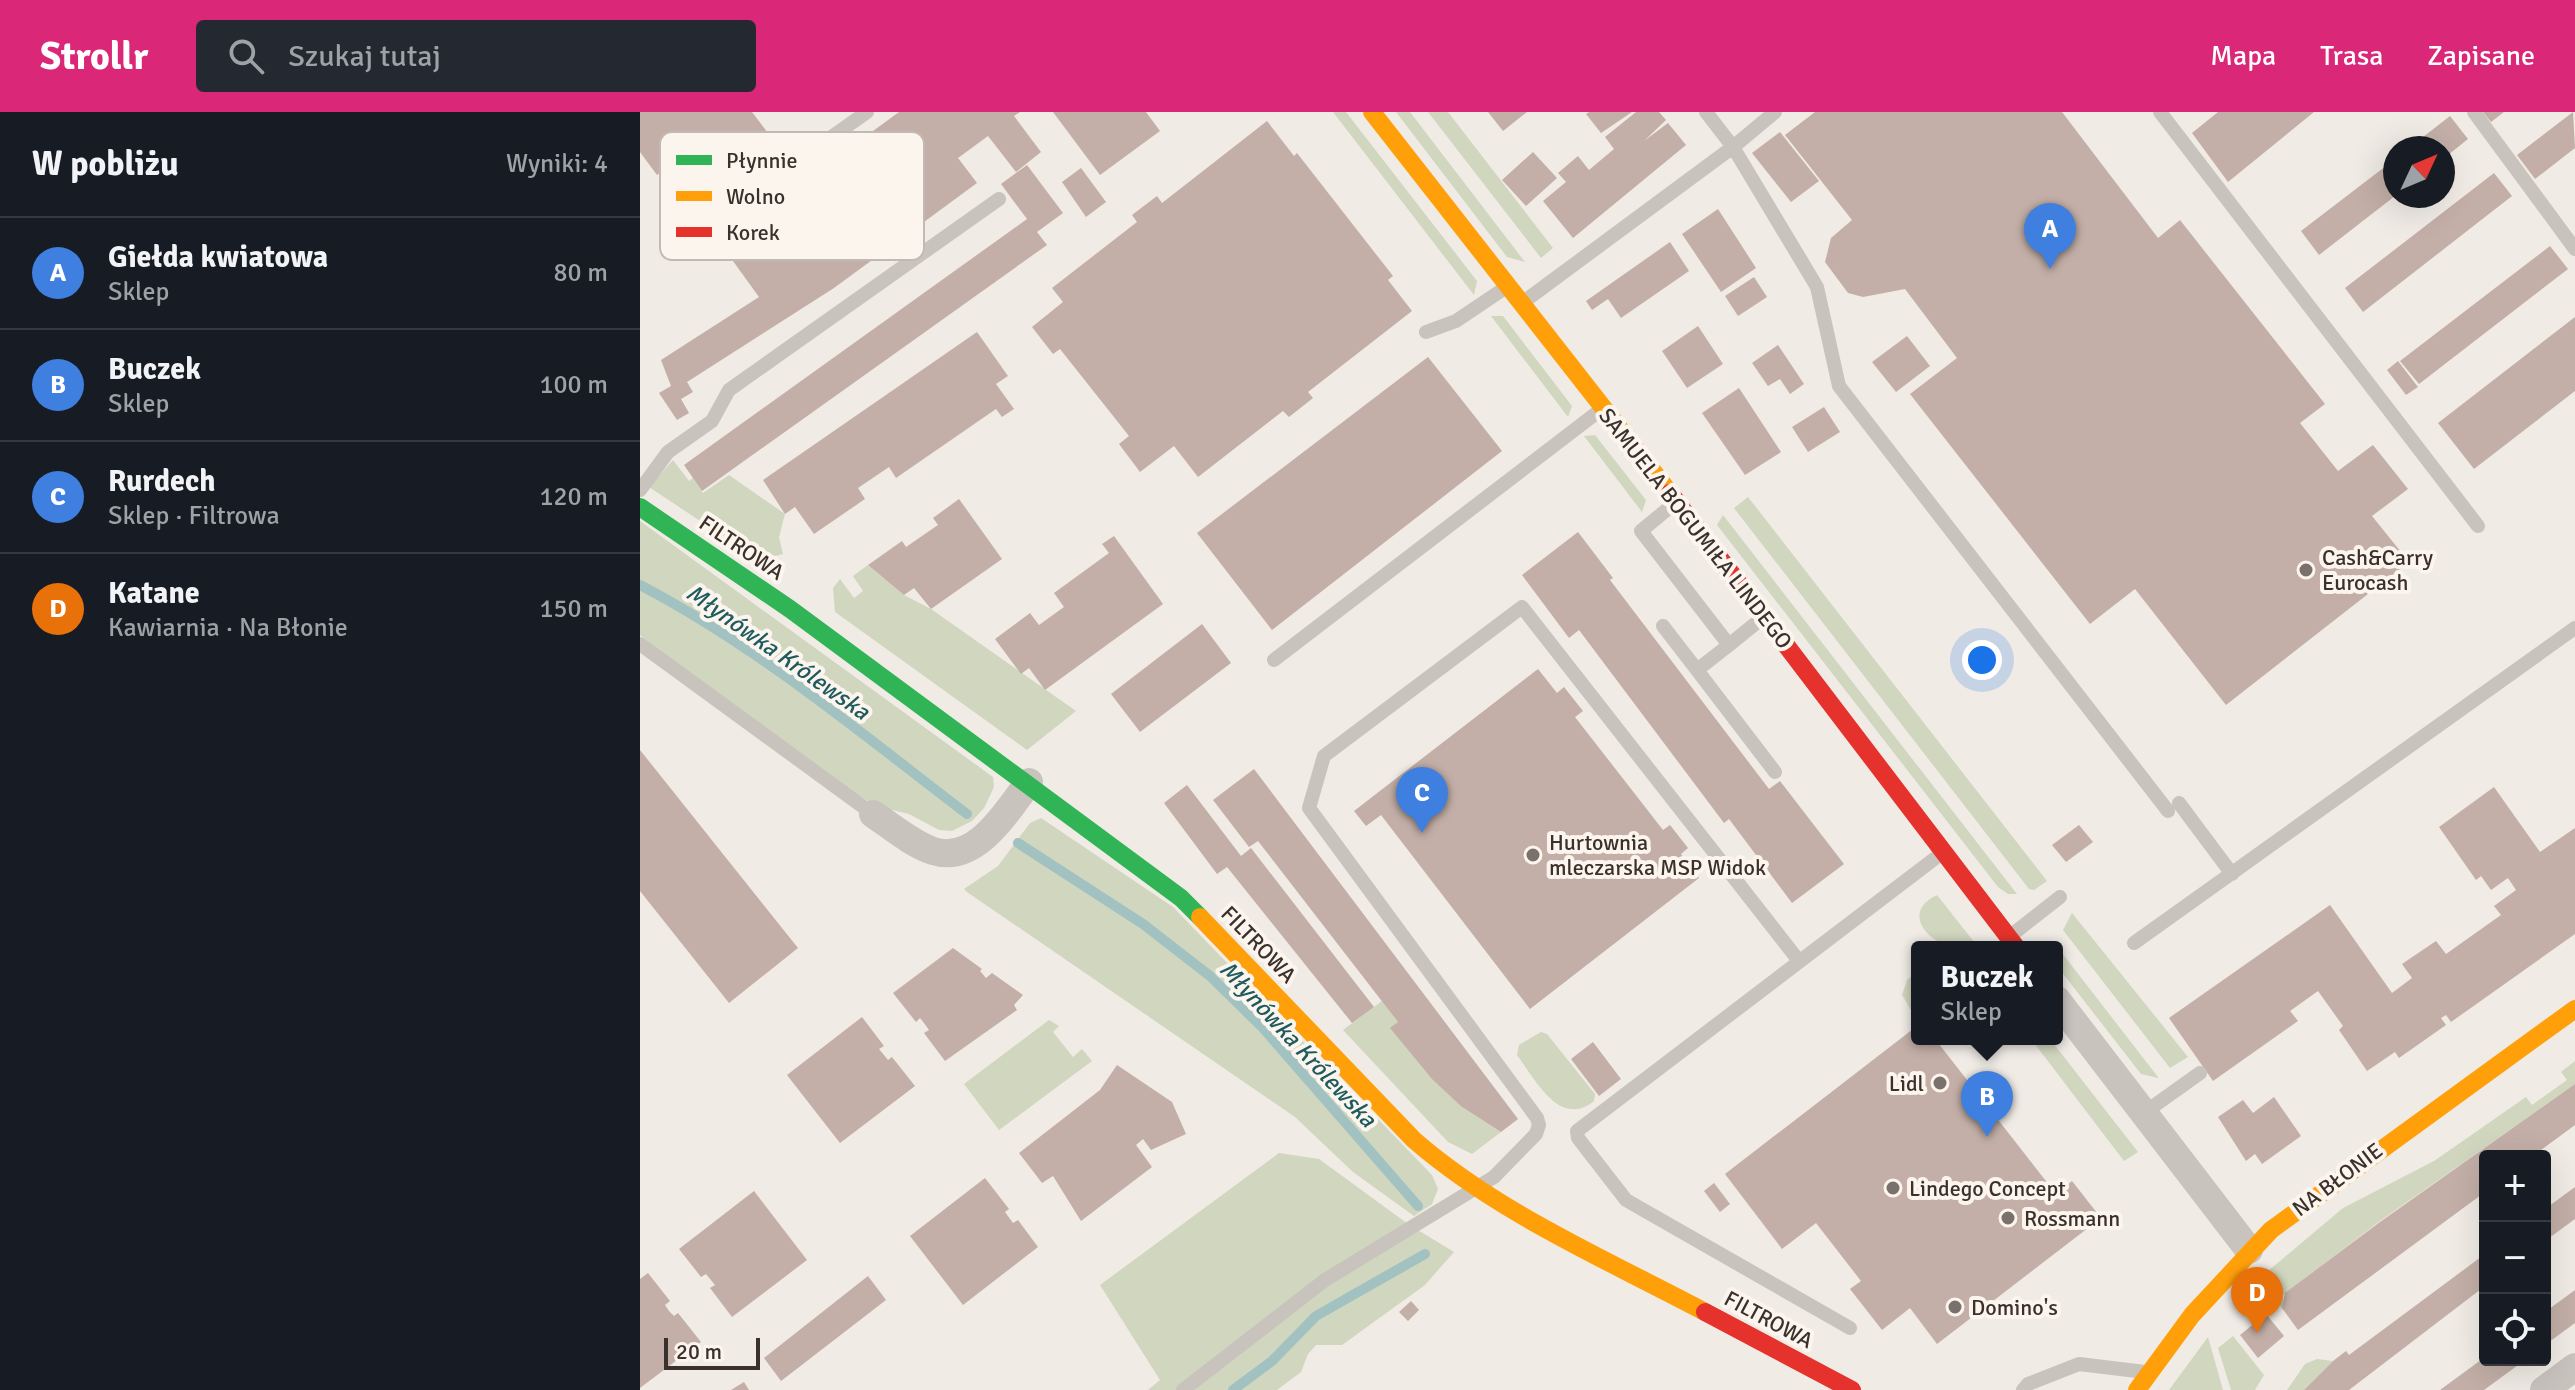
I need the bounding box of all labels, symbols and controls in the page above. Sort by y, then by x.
search box [196,20,756,92]
text: Strollr [40,33,148,80]
icon: search [224,34,268,78]
text: Szukaj tutaj [288,38,441,75]
text: Mapa [2210,39,2276,73]
text: Trasa [2320,39,2383,73]
text: Zapisane [2427,39,2535,73]
legend [660,132,924,260]
north arrow [2383,136,2455,208]
text: W pobliżu [32,143,179,185]
text: Płynnie [726,147,797,174]
text: Wyniki: 4 [506,148,608,180]
text: Wolno [726,183,785,210]
pin: A [2024,203,2076,269]
text: Korek [726,219,780,246]
text: Giełda kwiatowa [108,239,328,276]
text: A [50,257,66,289]
text: 80 m [553,257,608,289]
text: Sklep [108,276,169,308]
text: Buczek [108,351,201,388]
text: B [50,369,66,401]
text: 100 m [539,369,608,401]
text: Sklep [108,388,169,420]
street label: SAMUELA BOGUMIŁA LINDEGO [1593,402,1798,654]
text: Rurdech [108,463,216,500]
text: C [50,481,66,513]
text: 120 m [539,481,608,513]
text: Sklep · Filtrowa [108,500,280,532]
street label: FILTROWA [694,509,790,586]
place label: Cash&Carry Eurocash [2322,544,2434,596]
marker: Cash&Carry Eurocash [2297,561,2315,579]
text: Katane [108,575,200,612]
water label: Młynówka Królewska [681,578,876,727]
text: D [49,593,67,625]
text: 150 m [539,593,608,625]
text: Kawiarnia · Na Błonie [108,612,348,644]
your location [1962,640,2002,680]
pin: C [1396,767,1448,833]
place label: Hurtownia mleczarska MSP Widok [1549,829,1766,881]
marker: Hurtownia mleczarska MSP Widok [1524,846,1542,864]
street label: FILTROWA [1215,900,1302,989]
popup [1911,941,2063,1045]
water label: Młynówka Królewska [1213,954,1383,1134]
text: Buczek [1941,959,2033,996]
text: Sklep [1941,996,2002,1028]
place label: Lidl [1889,1070,1924,1097]
pin: B [1961,1071,2013,1137]
marker: Lidl [1931,1074,1949,1092]
street label: NA BŁONIE [2287,1137,2388,1222]
map controls [2479,1150,2551,1366]
button: + [2479,1150,2551,1222]
place label: Lindego Concept [1909,1175,2066,1202]
marker: Lindego Concept [1884,1179,1902,1197]
place label: Rossmann [2024,1205,2120,1232]
marker: Rossmann [1999,1209,2017,1227]
button: − [2479,1222,2551,1294]
pin: D [2231,1267,2283,1333]
street label: FILTROWA [1720,1285,1818,1354]
place label: Domino's [1971,1294,2058,1321]
button: locate [2479,1294,2551,1366]
marker: Domino's [1946,1298,1964,1316]
scale bar [664,1334,760,1370]
text: 20 m [676,1338,722,1365]

